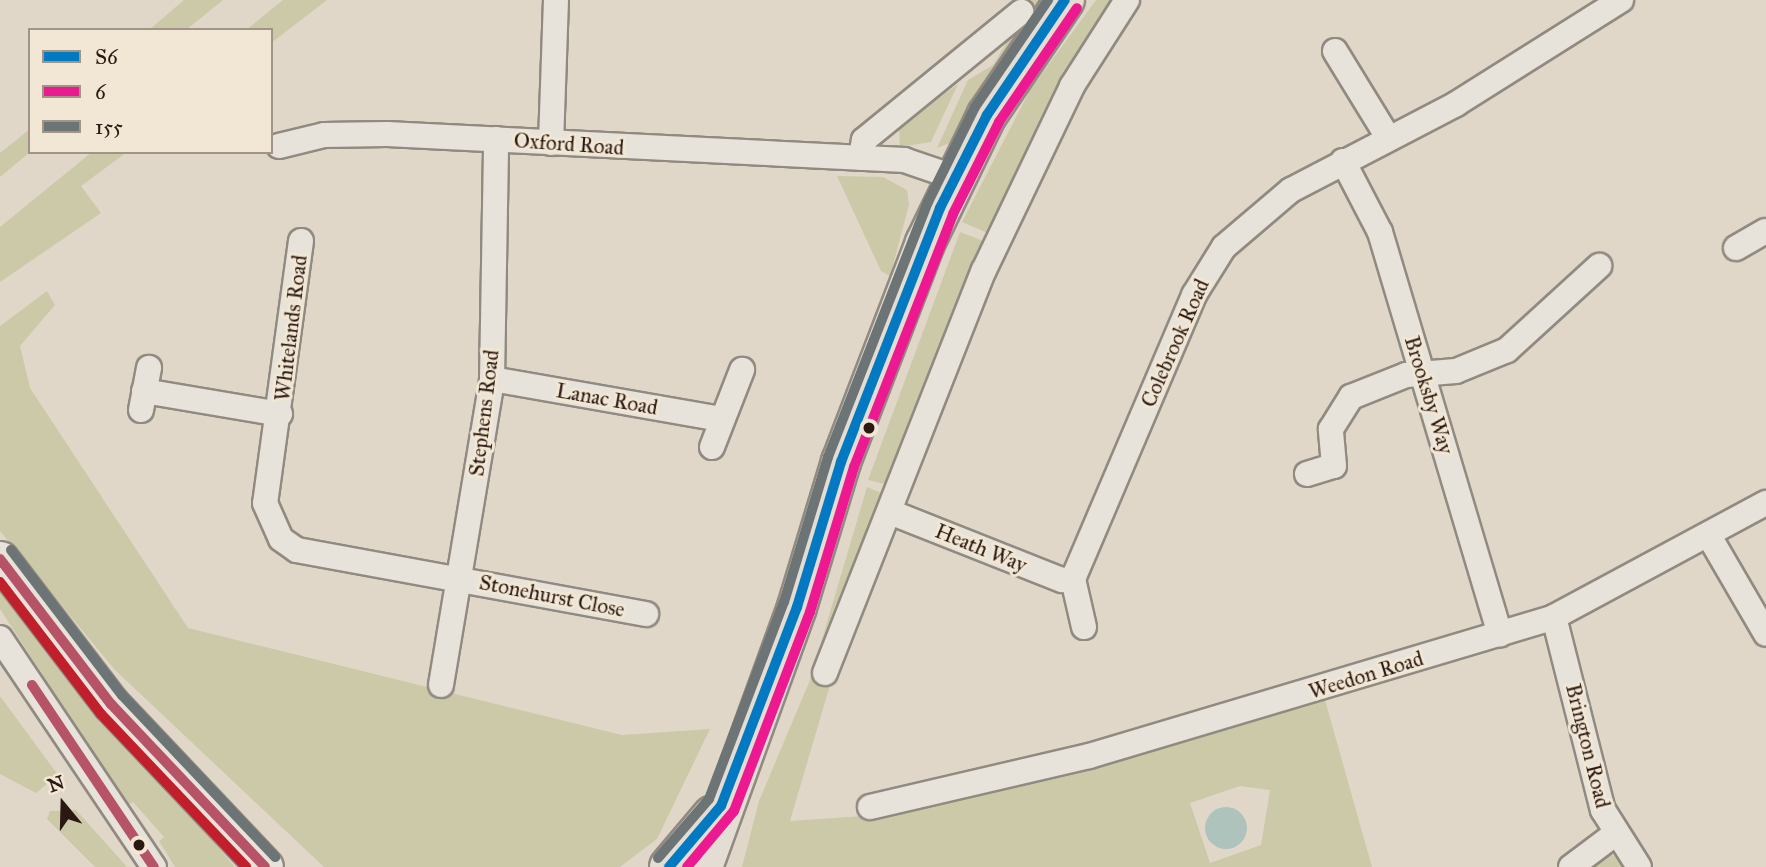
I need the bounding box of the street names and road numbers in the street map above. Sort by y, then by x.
street label: Oxford Road [513,128,625,160]
street label: Whitelands Road [270,254,312,402]
street label: Colebrook Road [1136,275,1214,411]
street label: Brooksby Way [1399,333,1459,457]
street label: Stephens Road [464,348,504,478]
street label: Lanac Road [554,378,660,420]
street label: Heath Way [932,518,1030,578]
street label: Stonehurst Close [477,570,627,622]
street label: Weedon Road [1306,646,1426,704]
street label: Brington Road [1560,681,1616,811]

